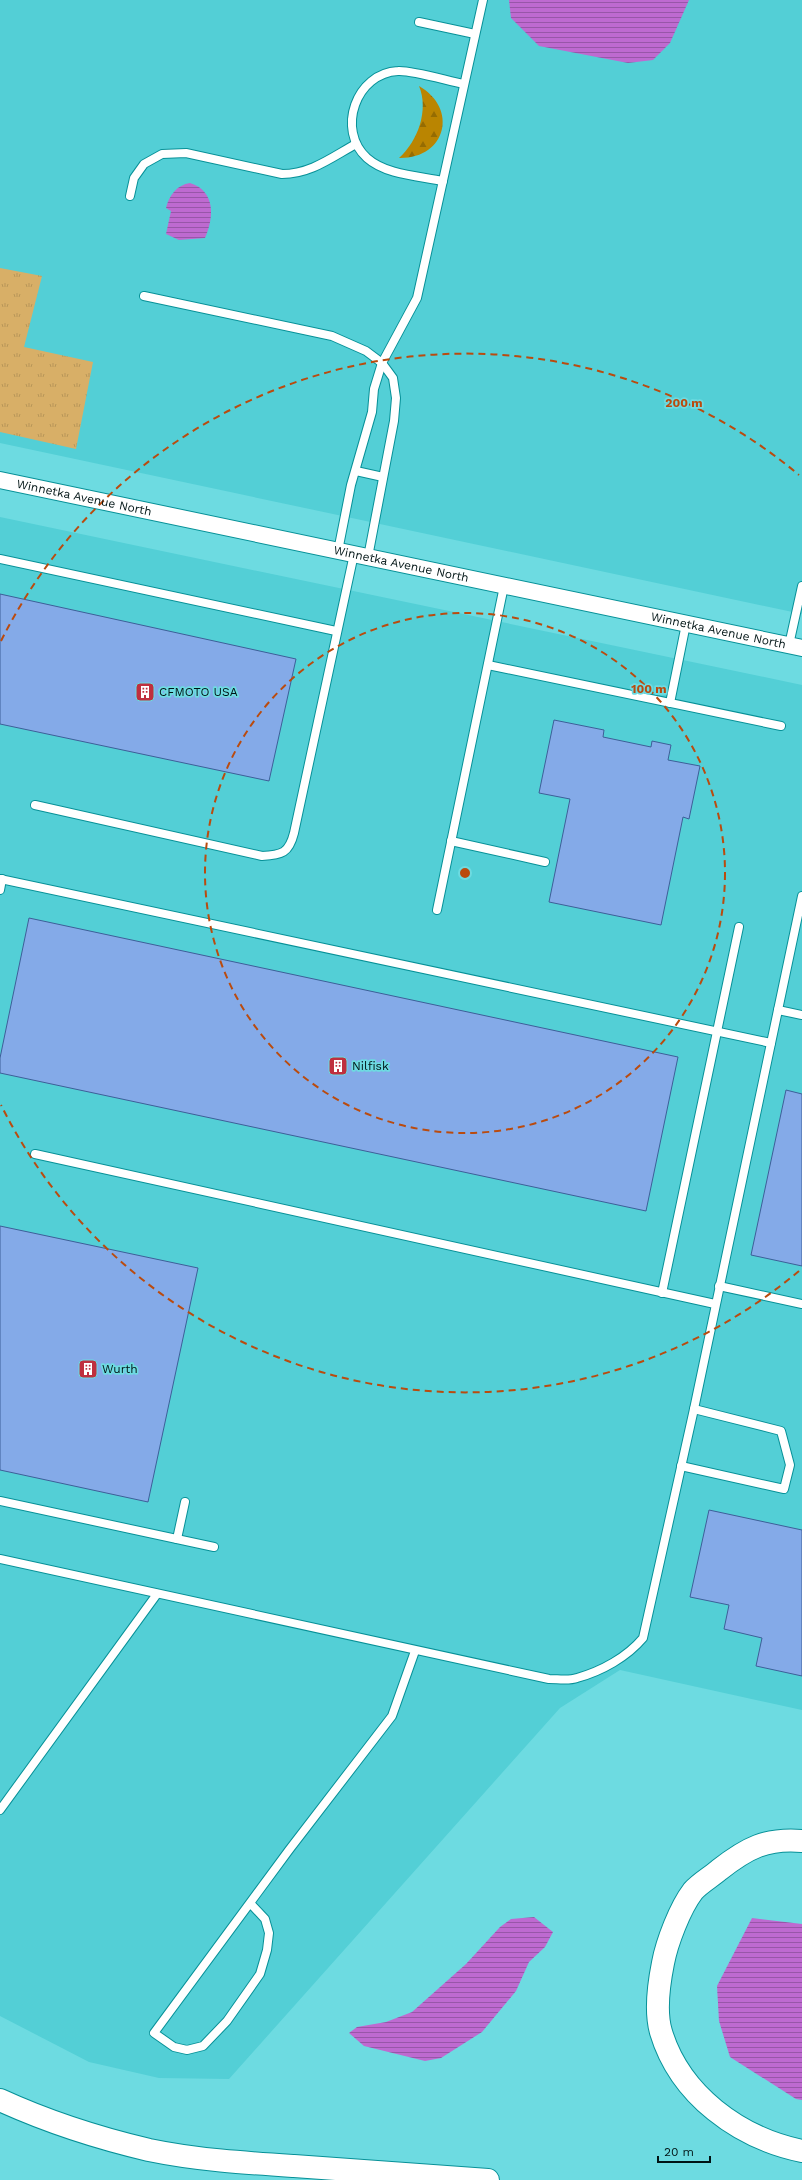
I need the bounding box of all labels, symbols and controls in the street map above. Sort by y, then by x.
text: 200 m [665,396,703,410]
street label: Winnetka Avenue North [15,477,153,519]
street label: Winnetka Avenue North [332,543,470,585]
street label: Winnetka Avenue North [650,610,787,651]
building icon: CFMOTO USA [134,681,156,703]
text: 100 m [631,682,667,696]
place label: CFMOTO USA [159,685,238,699]
centre of rings [458,866,472,880]
building icon: Nilfisk [327,1055,349,1077]
place label: Nilfisk [352,1059,389,1073]
building icon: Wurth [77,1358,99,1380]
place label: Wurth [102,1362,138,1376]
scale bar [658,2138,710,2164]
text: 20 m [664,2145,694,2159]

